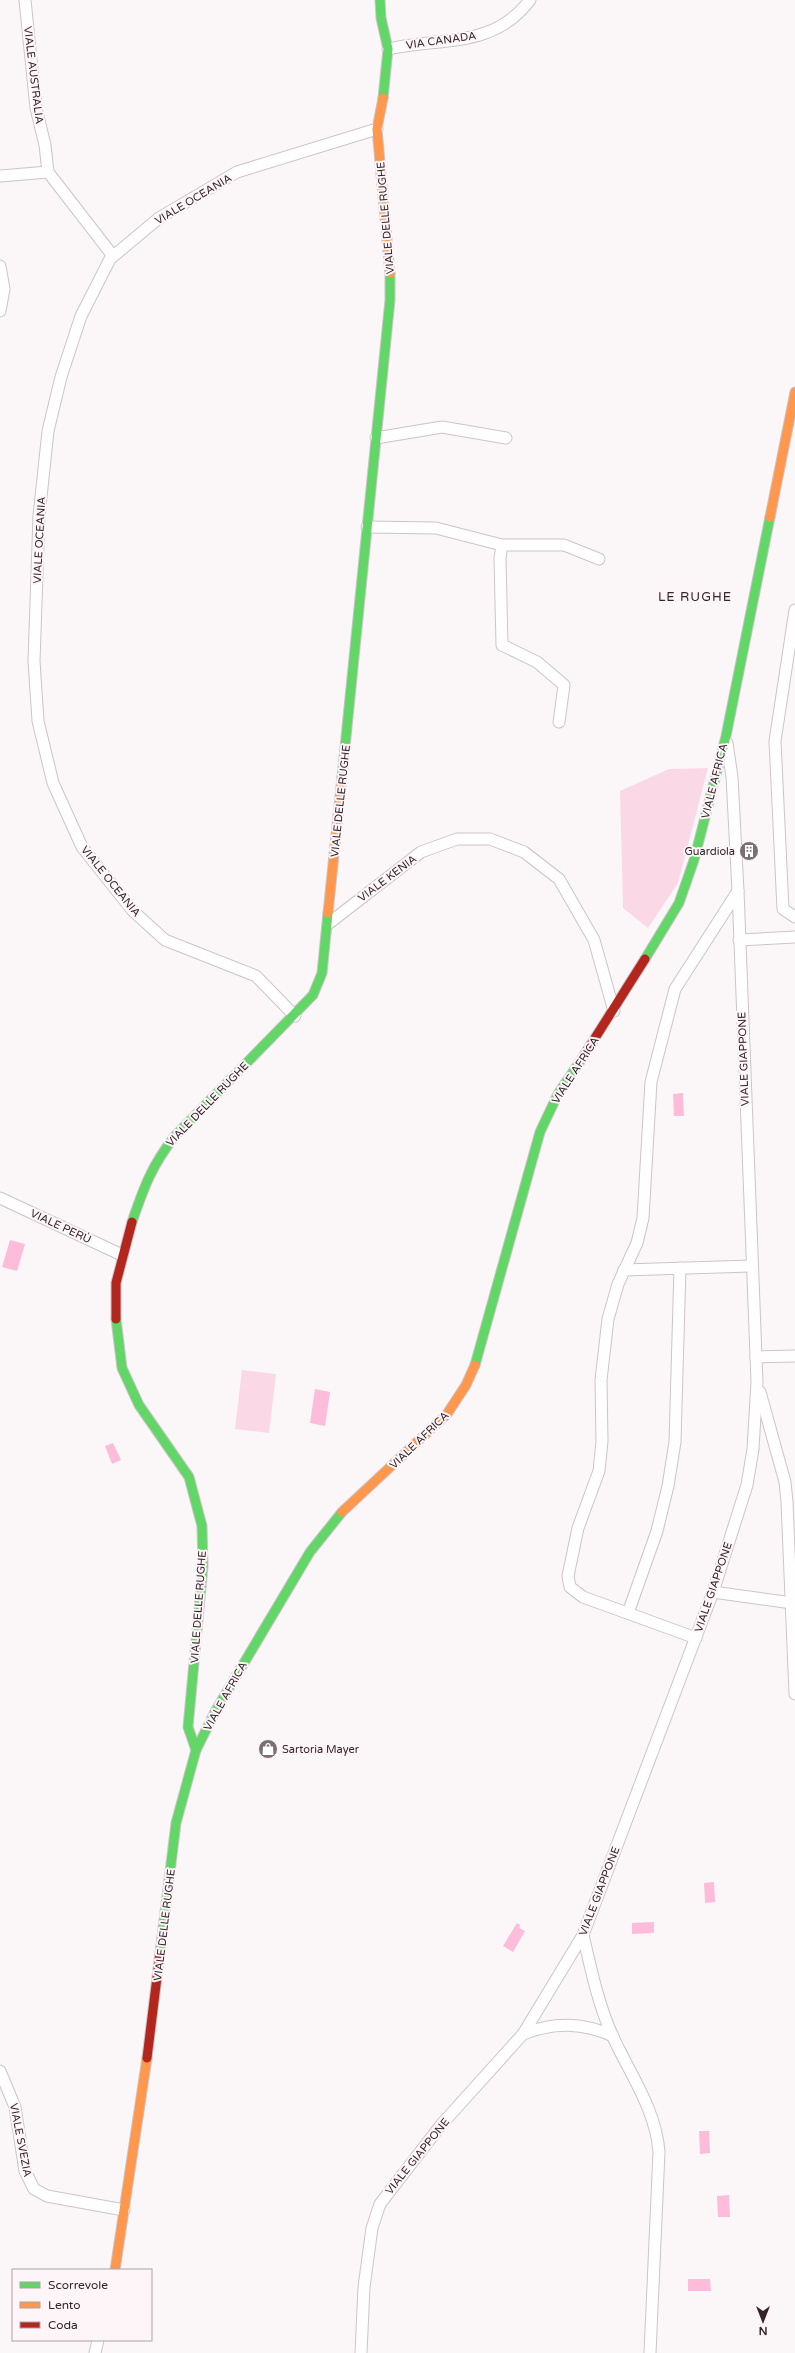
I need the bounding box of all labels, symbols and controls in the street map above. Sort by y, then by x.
street label: VIALE AUSTRALIA [21,25,46,125]
street label: VIA CANADA [405,29,477,52]
street label: VIALE DELLE RUGHE [374,161,397,275]
street label: VIALE OCEANIA [153,171,234,227]
street label: VIALE OCEANIA [31,496,48,584]
district label: LE RUGHE [658,589,732,605]
street label: VIALE AFRICA [699,742,730,820]
street label: VIALE DELLE RUGHE [328,744,353,858]
building icon: Guardiola [738,840,760,862]
street label: VIALE OCEANIA [78,843,143,919]
place label: Guardiola [684,845,735,858]
street label: VIALE KENIA [356,852,419,905]
street label: VIALE GIAPPONE [735,1012,752,1106]
street label: VIALE AFRICA [549,1034,602,1106]
street label: VIALE DELLE RUGHE [163,1059,251,1149]
street label: VIALE PERÙ [28,1206,94,1246]
street label: VIALE AFRICA [387,1409,452,1472]
street label: VIALE GIAPPONE [692,1540,735,1634]
street label: VIALE DELLE RUGHE [188,1550,209,1664]
street label: VIALE AFRICA [201,1659,250,1733]
shop icon: Sartoria Mayer [257,1738,279,1760]
place label: Sartoria Mayer [282,1743,360,1756]
street label: VIALE GIAPPONE [576,1845,622,1938]
street label: VIALE DELLE RUGHE [151,1868,178,1982]
street label: VIALE SVEZIA [7,2102,34,2178]
street label: VIALE GIAPPONE [383,2116,452,2197]
legend [12,2269,152,2341]
text: Scorrevole [48,2278,108,2292]
text: Lento [48,2298,81,2312]
north arrow [743,2301,783,2341]
text: Coda [48,2318,78,2332]
text: N [759,2324,767,2337]

